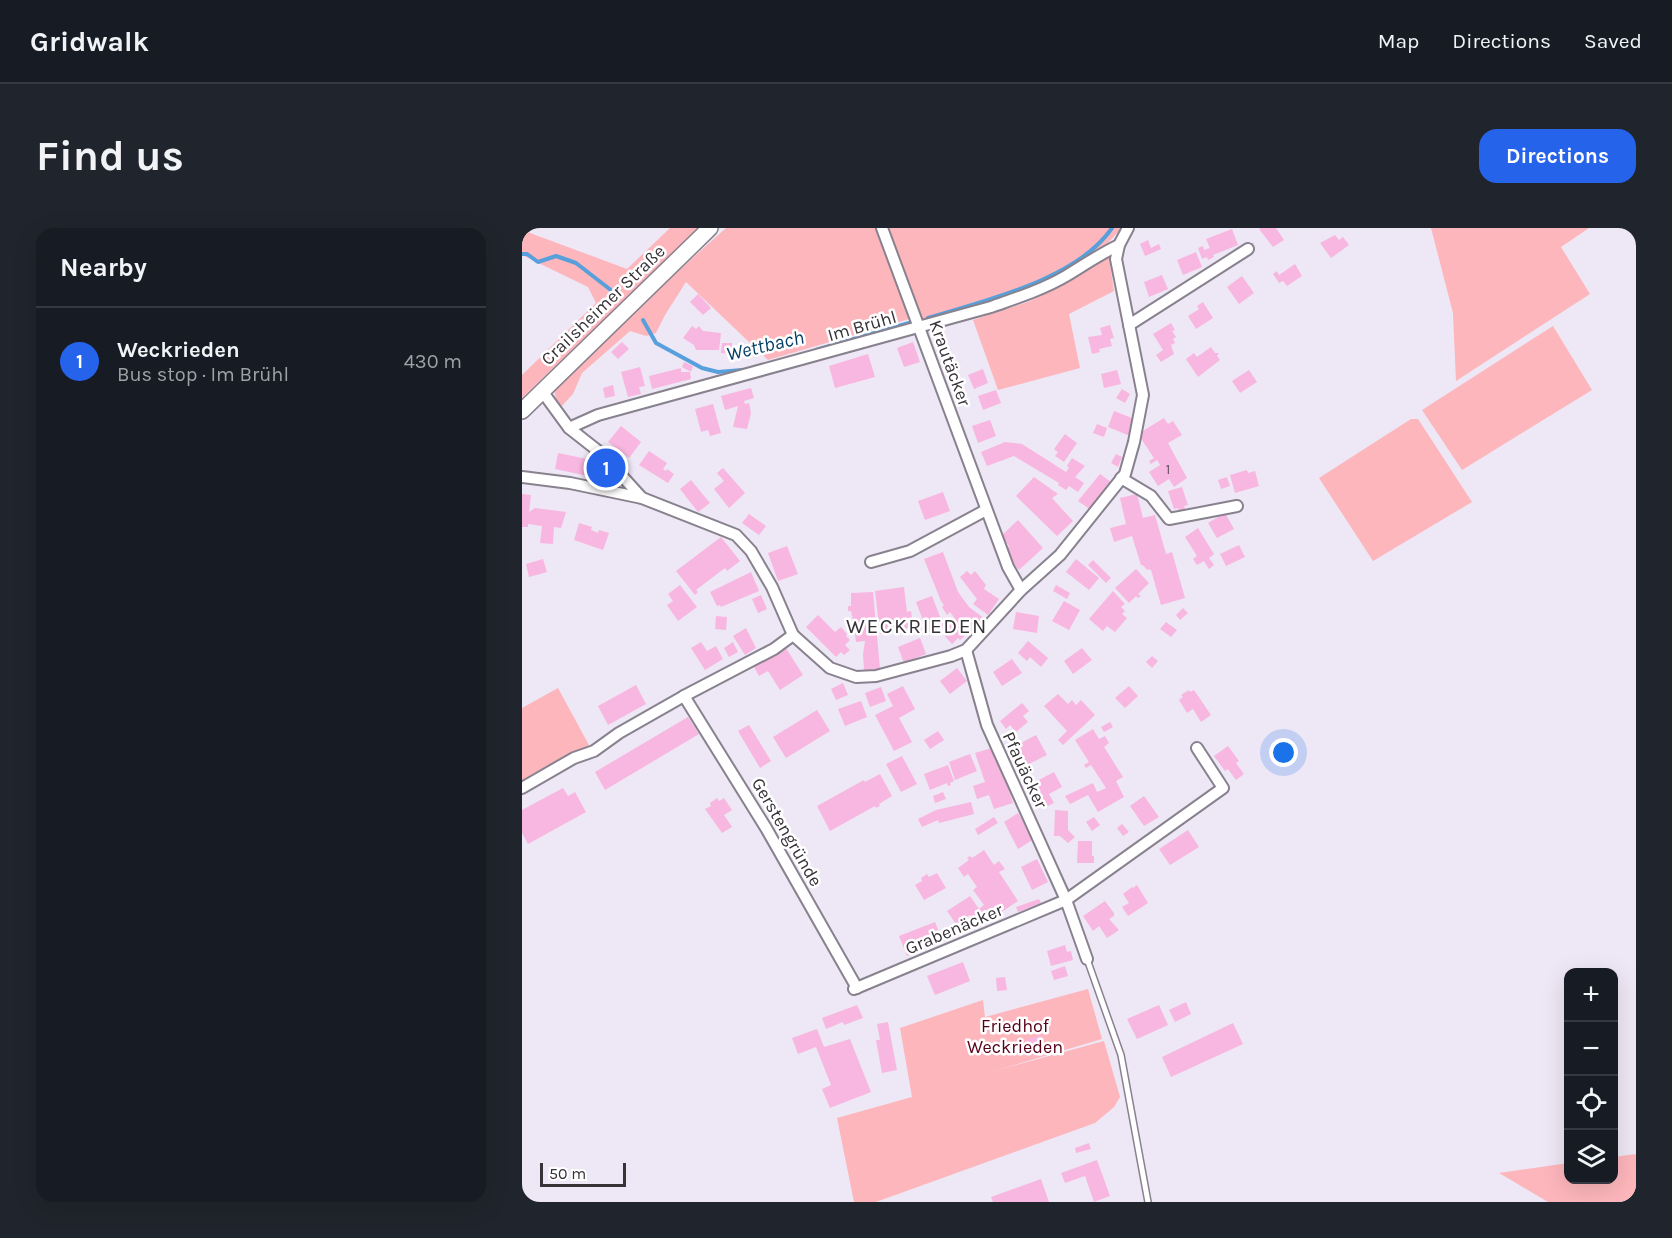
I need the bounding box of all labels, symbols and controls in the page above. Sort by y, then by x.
text: Gridwalk [30,25,149,58]
text: Map [1378,29,1419,53]
text: Directions [1452,29,1551,53]
text: Saved [1584,29,1642,53]
button: Directions [1479,129,1636,183]
text: Find us [36,131,184,181]
street label: Crailsheimer Straße [536,240,670,370]
text: Nearby [60,252,147,283]
street label: Im Brühl [825,306,899,346]
street label: Krautäcker [924,317,976,410]
water label: Wettbach [724,325,806,366]
text: Weckrieden [117,337,240,363]
text: 1 [76,350,83,373]
text: 430 m [404,350,462,373]
text: Bus stop · Im Brühl [117,363,289,386]
pin: 1 [586,446,626,490]
house number: 1 [1166,460,1170,478]
district label: WECKRIEDEN [846,614,988,638]
street label: Pfauäcker [998,728,1053,812]
your location [1269,738,1298,767]
street label: Gerstengründe [747,774,827,890]
street label: Grabenäcker [902,898,1007,959]
map controls [1564,968,1618,1184]
button: + [1564,968,1618,1022]
park label: Friedhof Weckrieden [967,1015,1063,1058]
button: − [1564,1022,1618,1076]
button: locate [1564,1076,1618,1130]
button: layers [1564,1130,1618,1184]
scale bar [540,1160,626,1188]
text: 50 m [549,1164,586,1183]

